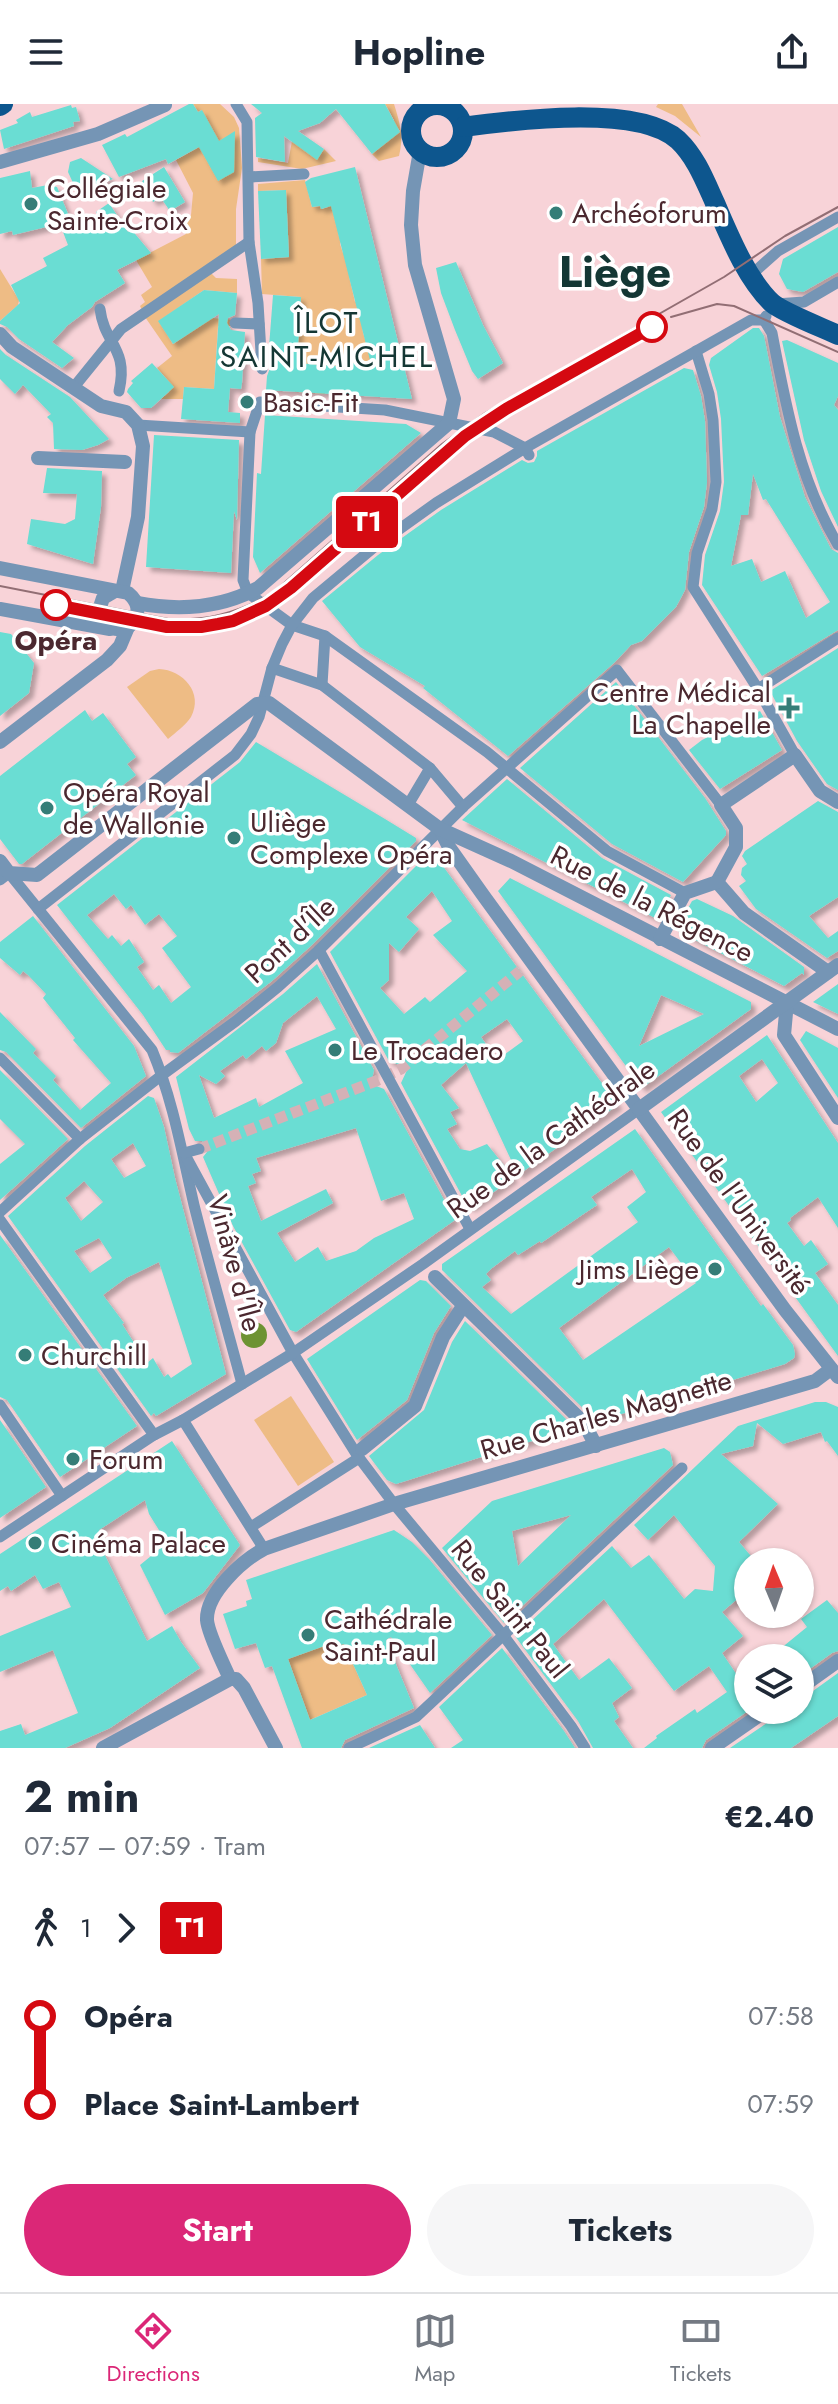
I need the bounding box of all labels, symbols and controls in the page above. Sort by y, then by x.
text: Hopline [353,26,485,78]
icon: menu [24,30,68,74]
icon: share [770,30,814,74]
place label: Collégiale Sainte-Croix [47,168,188,241]
place label: Archéoforum [572,193,727,234]
marker: Collégiale Sainte-Croix [22,195,40,213]
marker: Archéoforum [547,204,565,222]
district label: Liège [559,240,671,304]
district label: ÎLOT SAINT-MICHEL [220,301,434,378]
unlabelled marker [637,312,667,342]
place label: Basic-Fit [263,382,358,423]
marker: Basic-Fit [238,393,256,411]
line badge: T1 [331,496,403,548]
text: T1 [352,501,382,542]
marker: Opéra [41,590,71,620]
place label: Opéra [15,620,97,661]
place label: Centre Médical La Chapelle [590,672,771,745]
marker: Centre Médical La Chapelle [778,697,800,719]
place label: Opéra Royal de Wallonie [63,772,210,845]
marker: Opéra Royal de Wallonie [38,799,56,817]
place label: Uliège Complexe Opéra [250,802,452,875]
marker: Uliège Complexe Opéra [225,829,243,847]
street label: Rue de la Régence [543,835,761,973]
street label: Pont d'Île [235,887,345,993]
place label: Le Trocadero [351,1030,503,1071]
marker: Le Trocadero [326,1041,344,1059]
street label: Rue de la Cathédrale [438,1049,664,1229]
street label: Rue de l'Université [657,1100,821,1304]
street label: Vinâve d'Île [197,1190,273,1336]
place label: Jims Liège [575,1249,699,1290]
marker: Jims Liège [706,1260,724,1278]
place label: Churchill [41,1335,147,1376]
marker: Churchill [16,1346,34,1364]
street label: Rue Charles Magnette [475,1359,737,1471]
place label: Forum [89,1439,164,1480]
marker: Forum [64,1450,82,1468]
place label: Cinéma Palace [51,1523,226,1564]
street label: Rue Saint Paul [441,1531,579,1687]
marker: Cinéma Palace [26,1534,44,1552]
north arrow [734,1548,814,1628]
map controls [734,1548,814,1724]
place label: Cathédrale Saint-Paul [324,1599,452,1672]
marker: Cathédrale Saint-Paul [299,1626,317,1644]
button: layers [734,1644,814,1724]
text: 2 min [24,1765,140,1829]
text: €2.40 [724,1795,814,1838]
text: 07:57 – 07:59 · Tram [24,1827,266,1865]
icon: walk [24,1906,68,1950]
icon: forward [104,1906,148,1950]
text: T1 [176,1907,206,1948]
text: 1 [80,1909,92,1947]
text: Opéra [84,1995,173,2038]
text: 07:58 [748,1997,814,2035]
text: Place Saint-Lambert [84,2083,359,2126]
text: 07:59 [747,2085,814,2123]
button: Start [24,2184,411,2276]
button: Tickets [427,2184,814,2276]
tab: Directions [107,2309,200,2389]
tab: Map [413,2309,457,2389]
tab: Tickets [670,2309,731,2389]

